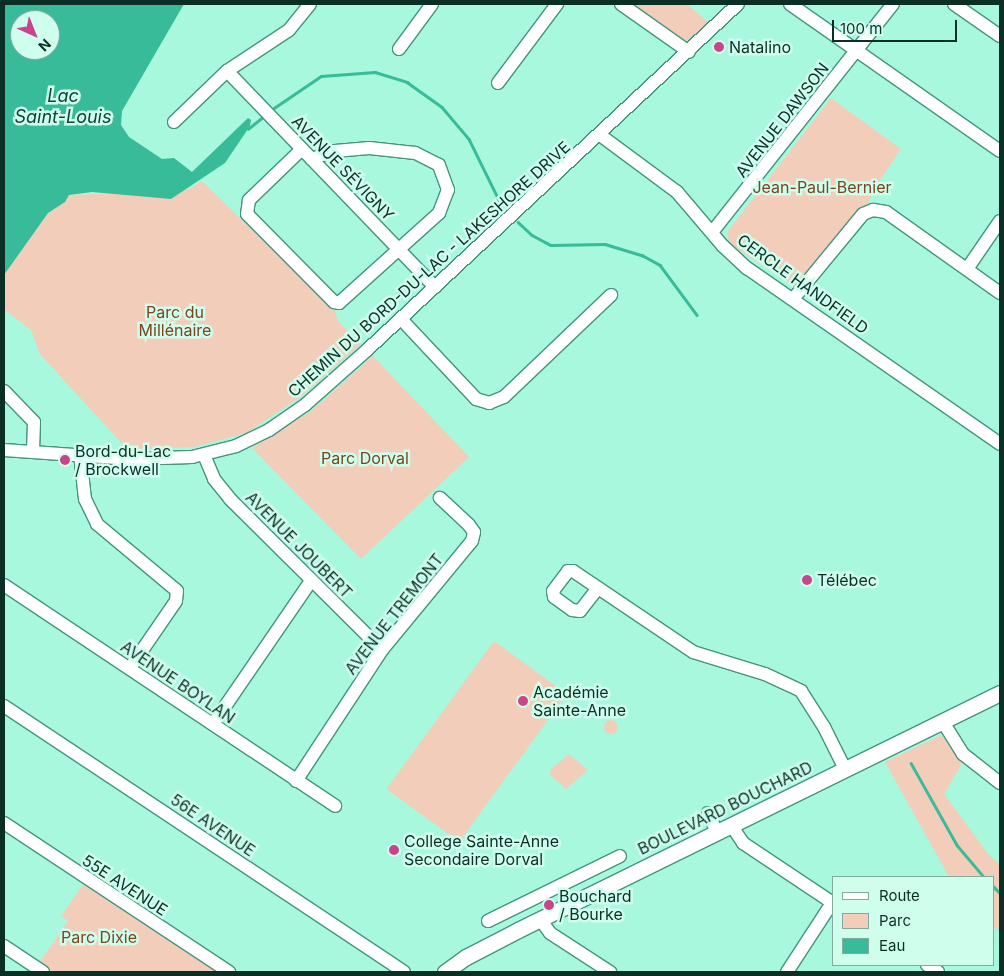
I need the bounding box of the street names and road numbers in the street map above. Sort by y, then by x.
street label: AVENUE DAWSON [731,59,833,181]
street label: AVENUE SÉVIGNY [288,111,398,225]
street label: CHEMIN DU BORD-DU-LAC - LAKESHORE DRIVE [284,137,574,401]
street label: CERCLE HANDFIELD [734,230,872,338]
street label: AVENUE JOUBERT [242,488,356,602]
street label: AVENUE TREMONT [341,550,447,678]
street label: AVENUE BOYLAN [117,637,239,727]
street label: BOULEVARD BOUCHARD [635,757,815,859]
street label: 56E AVENUE [167,790,259,860]
street label: 55E AVENUE [79,850,171,920]

